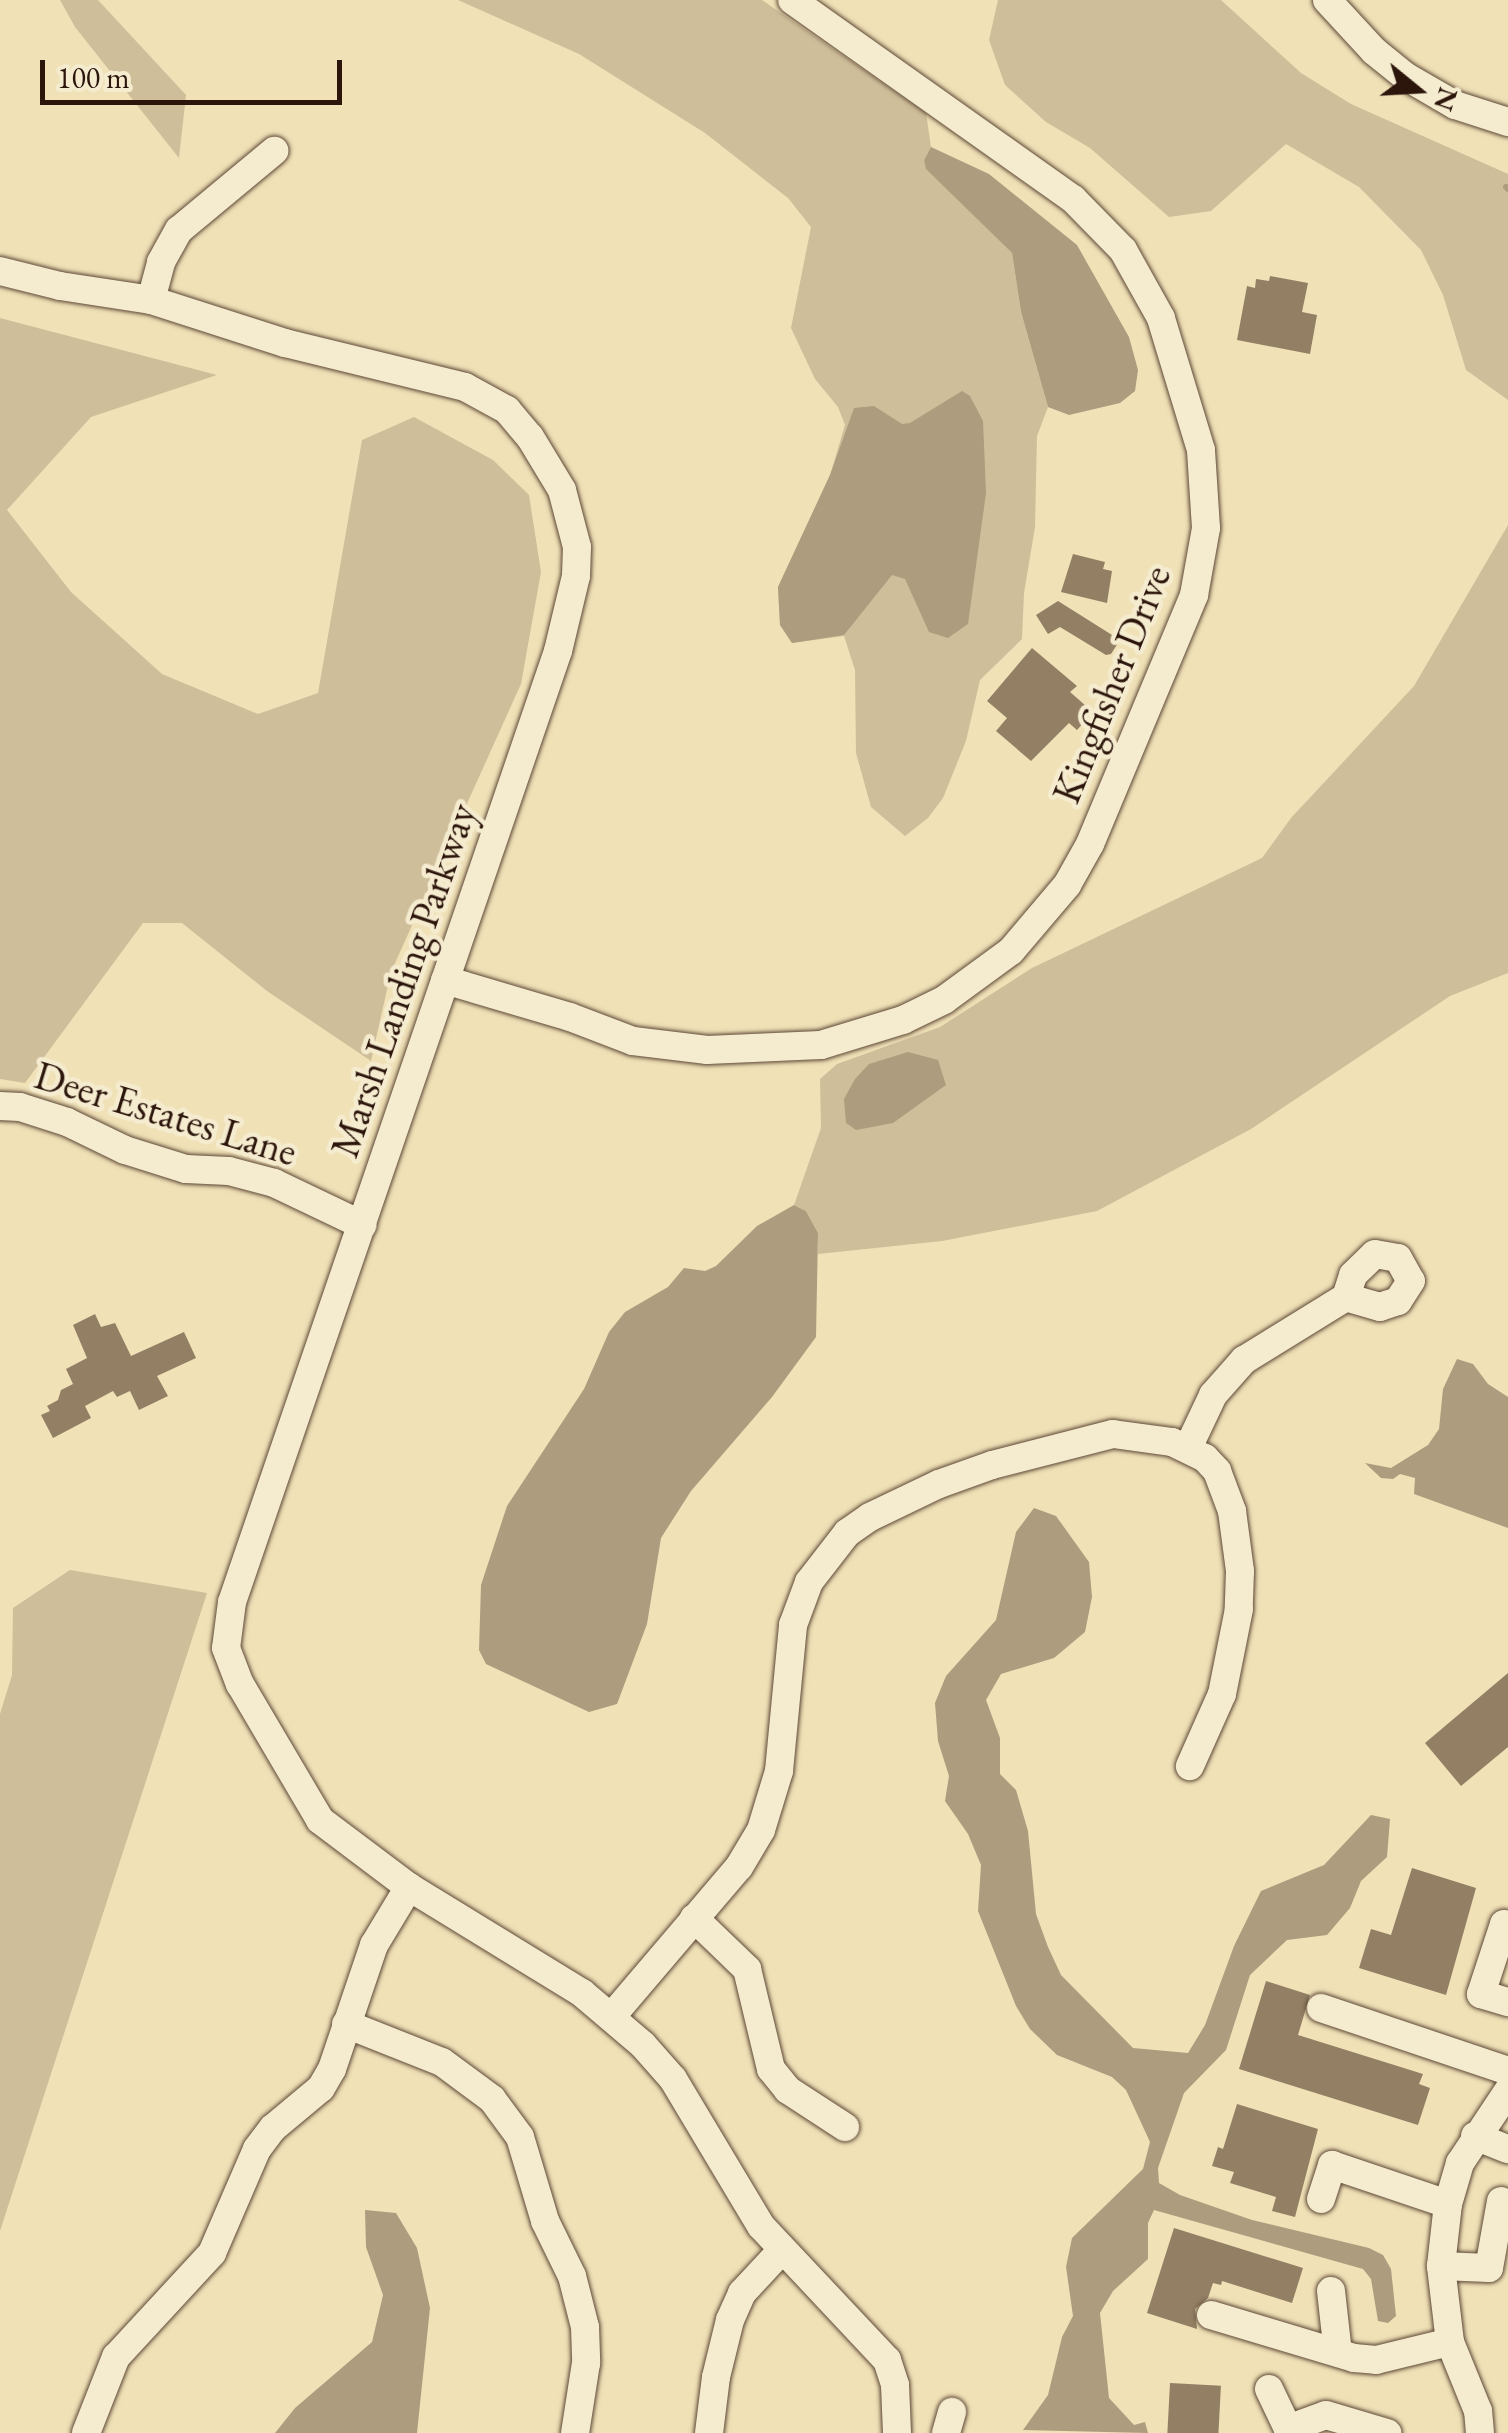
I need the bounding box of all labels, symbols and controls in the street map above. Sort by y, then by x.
scale bar [45,40,348,102]
north arrow [1368,40,1468,140]
text: 100 m [57,58,130,97]
text: N [1426,83,1467,116]
street label: Kingfisher Drive [1042,558,1180,810]
street label: Marsh Landing Parkway [320,797,486,1163]
street label: Deer Estates Lane [29,1050,303,1176]

